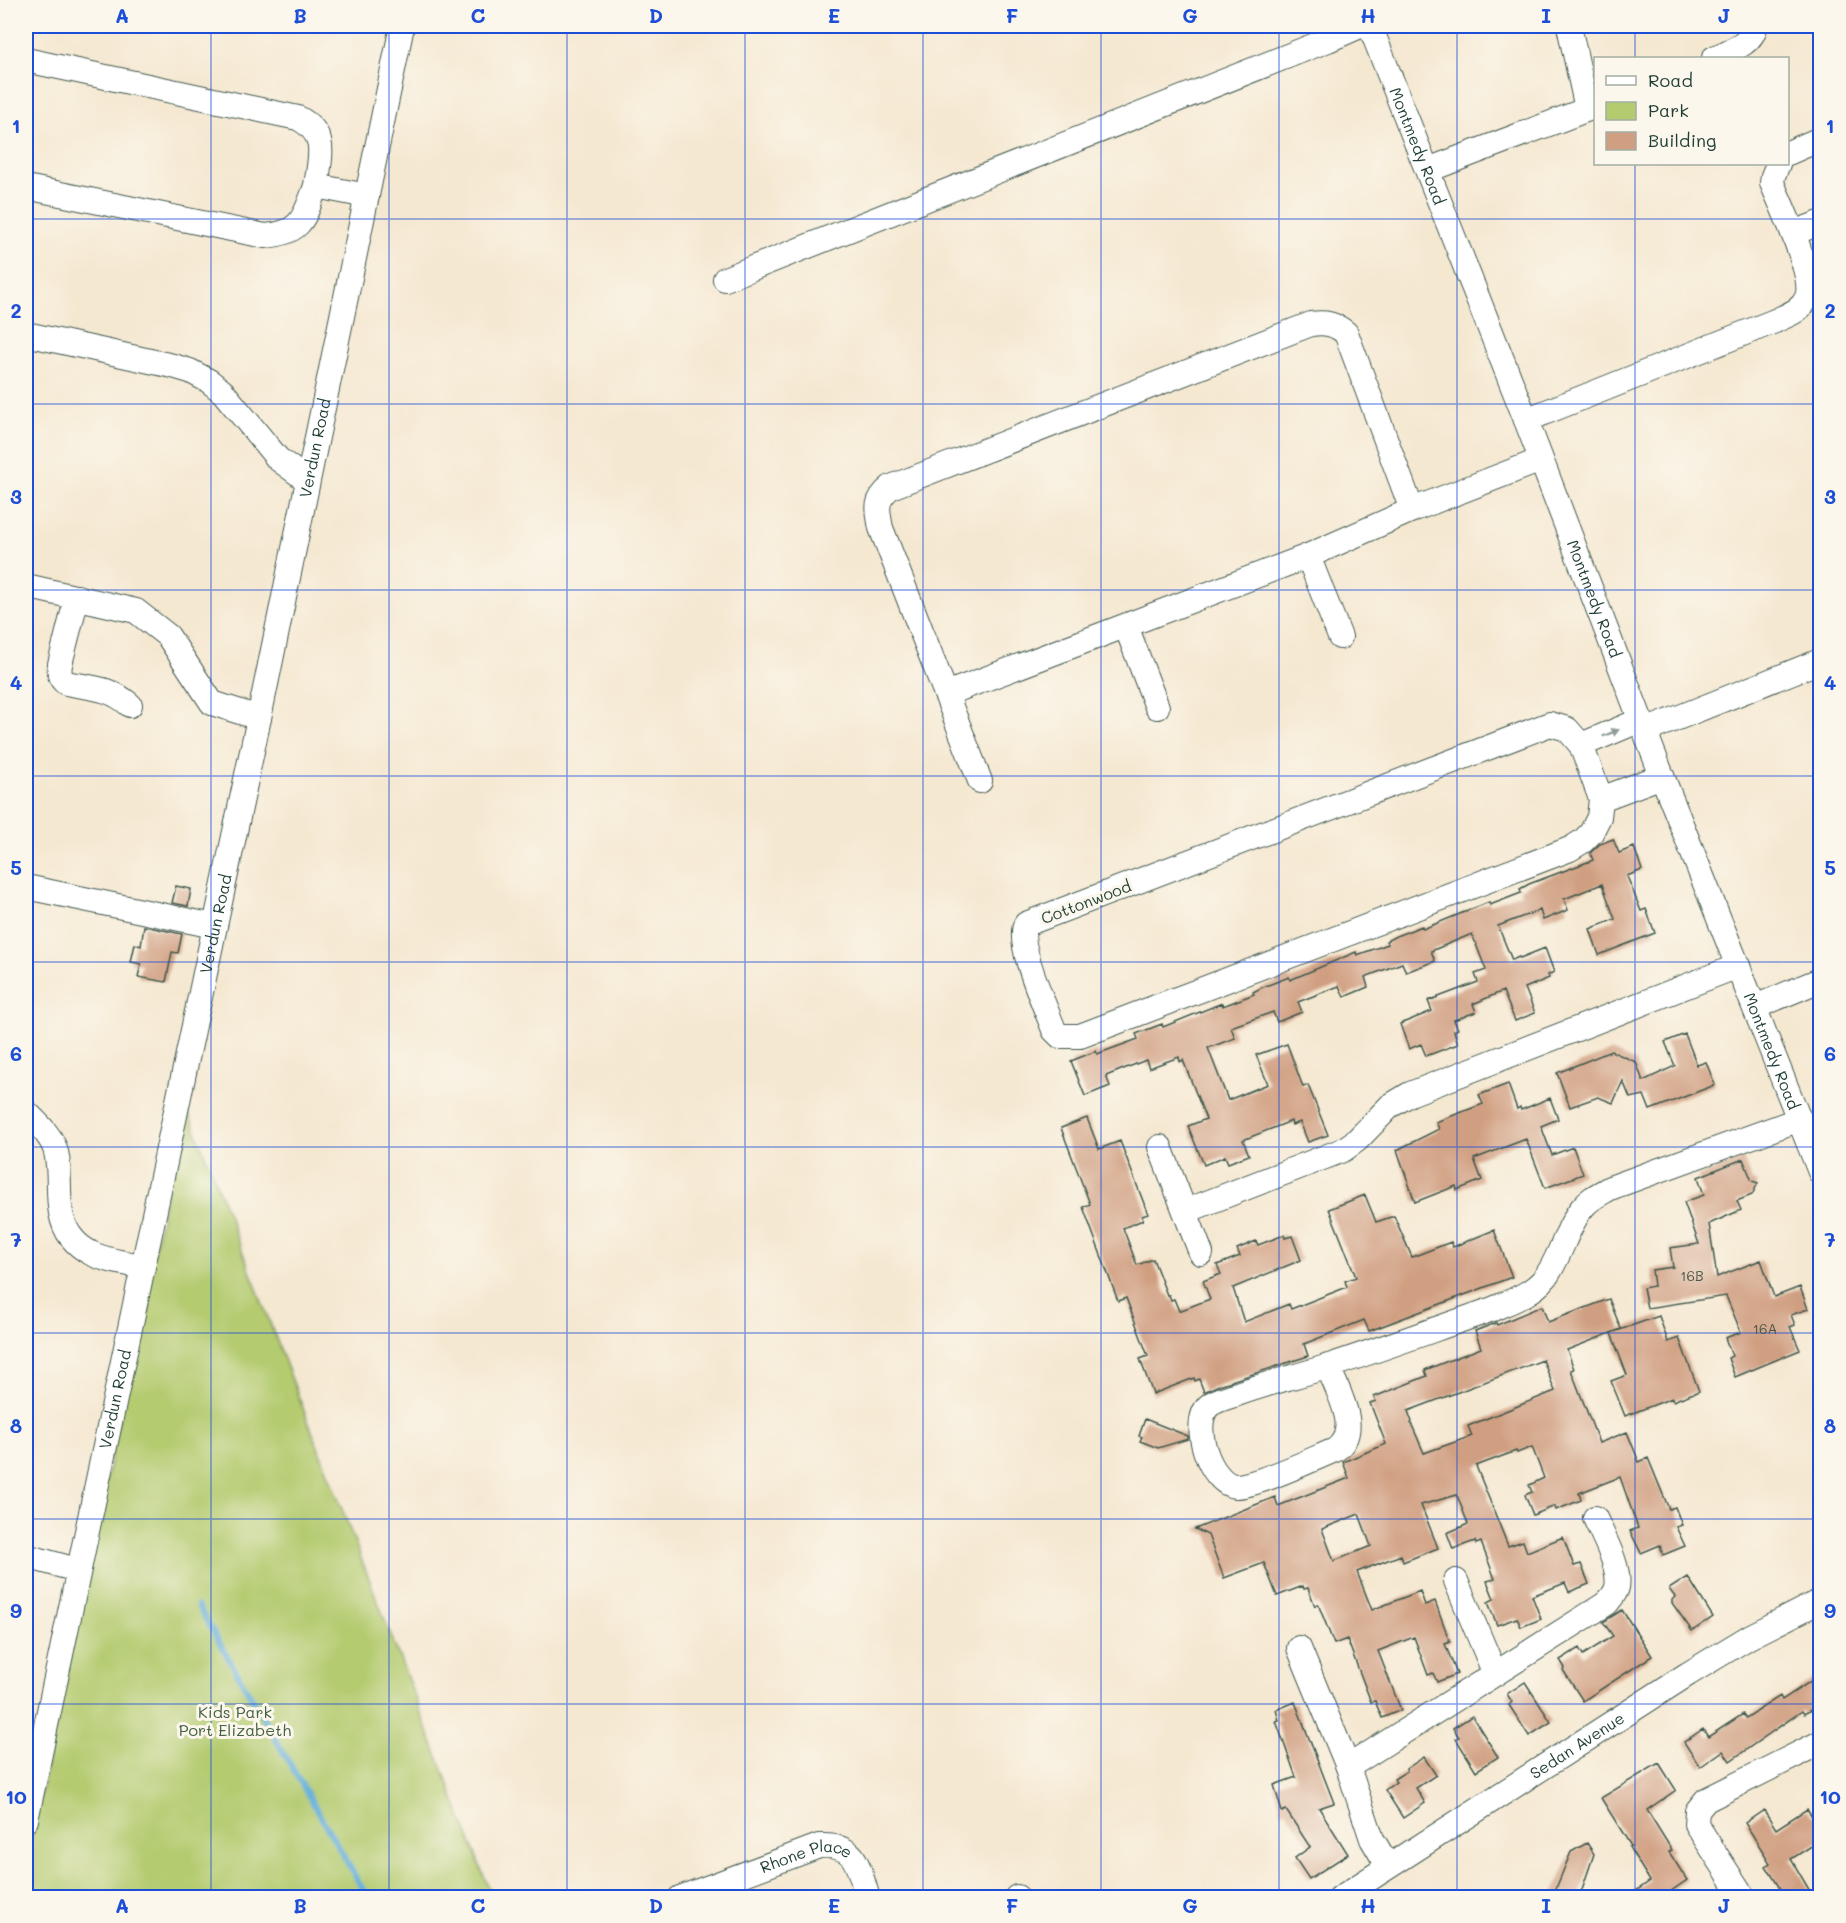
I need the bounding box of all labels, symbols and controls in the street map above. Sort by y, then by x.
text: A [115,2,129,28]
text: B [293,2,307,28]
text: C [471,2,486,28]
text: D [649,2,663,28]
text: E [828,2,840,28]
text: F [1006,2,1019,28]
text: G [1182,2,1198,28]
text: H [1360,2,1376,28]
text: I [1541,2,1551,28]
text: J [1717,2,1731,28]
legend [1594,57,1789,165]
text: Road [1648,68,1693,92]
street label: Montmedy Road [1385,84,1451,207]
text: Park [1648,98,1689,122]
text: 1 [12,112,20,138]
text: 1 [1826,112,1834,138]
text: Building [1648,128,1716,152]
text: 2 [10,297,22,323]
text: 2 [1824,297,1836,323]
street label: Verdun Road [294,396,335,500]
text: 3 [10,483,22,509]
text: 3 [1824,483,1836,509]
street label: Montmedy Road [1563,537,1627,660]
text: 4 [10,669,23,695]
text: 4 [1824,669,1837,695]
one-way arrow [1602,728,1620,738]
text: 5 [10,854,22,880]
text: 5 [1824,854,1836,880]
street label: Verdun Road [194,872,236,975]
street label: Cottonwood [1038,875,1134,928]
street label: Montmedy Road [1739,989,1805,1113]
text: 6 [10,1040,22,1066]
text: 6 [1824,1040,1836,1066]
text: 7 [10,1226,22,1252]
text: 7 [1824,1226,1836,1252]
house number: 16B [1680,1266,1704,1285]
house number: 16A [1753,1319,1777,1338]
street label: Verdun Road [94,1348,135,1451]
text: 8 [10,1412,22,1438]
text: 8 [1824,1412,1836,1438]
text: 9 [10,1597,22,1623]
text: 9 [1824,1597,1836,1623]
park label: Kids Park Port Elizabeth [179,1701,291,1740]
street label: Sedan Avenue [1526,1707,1628,1783]
text: 10 [5,1783,27,1809]
text: 10 [1819,1783,1841,1809]
street label: Rhone Place [757,1835,857,1877]
text: A [115,1892,129,1918]
text: B [293,1892,307,1918]
text: C [471,1892,486,1918]
text: D [649,1892,663,1918]
text: E [828,1892,840,1918]
text: F [1006,1892,1019,1918]
text: G [1182,1892,1198,1918]
text: H [1360,1892,1376,1918]
text: I [1541,1892,1551,1918]
text: J [1717,1892,1731,1918]

